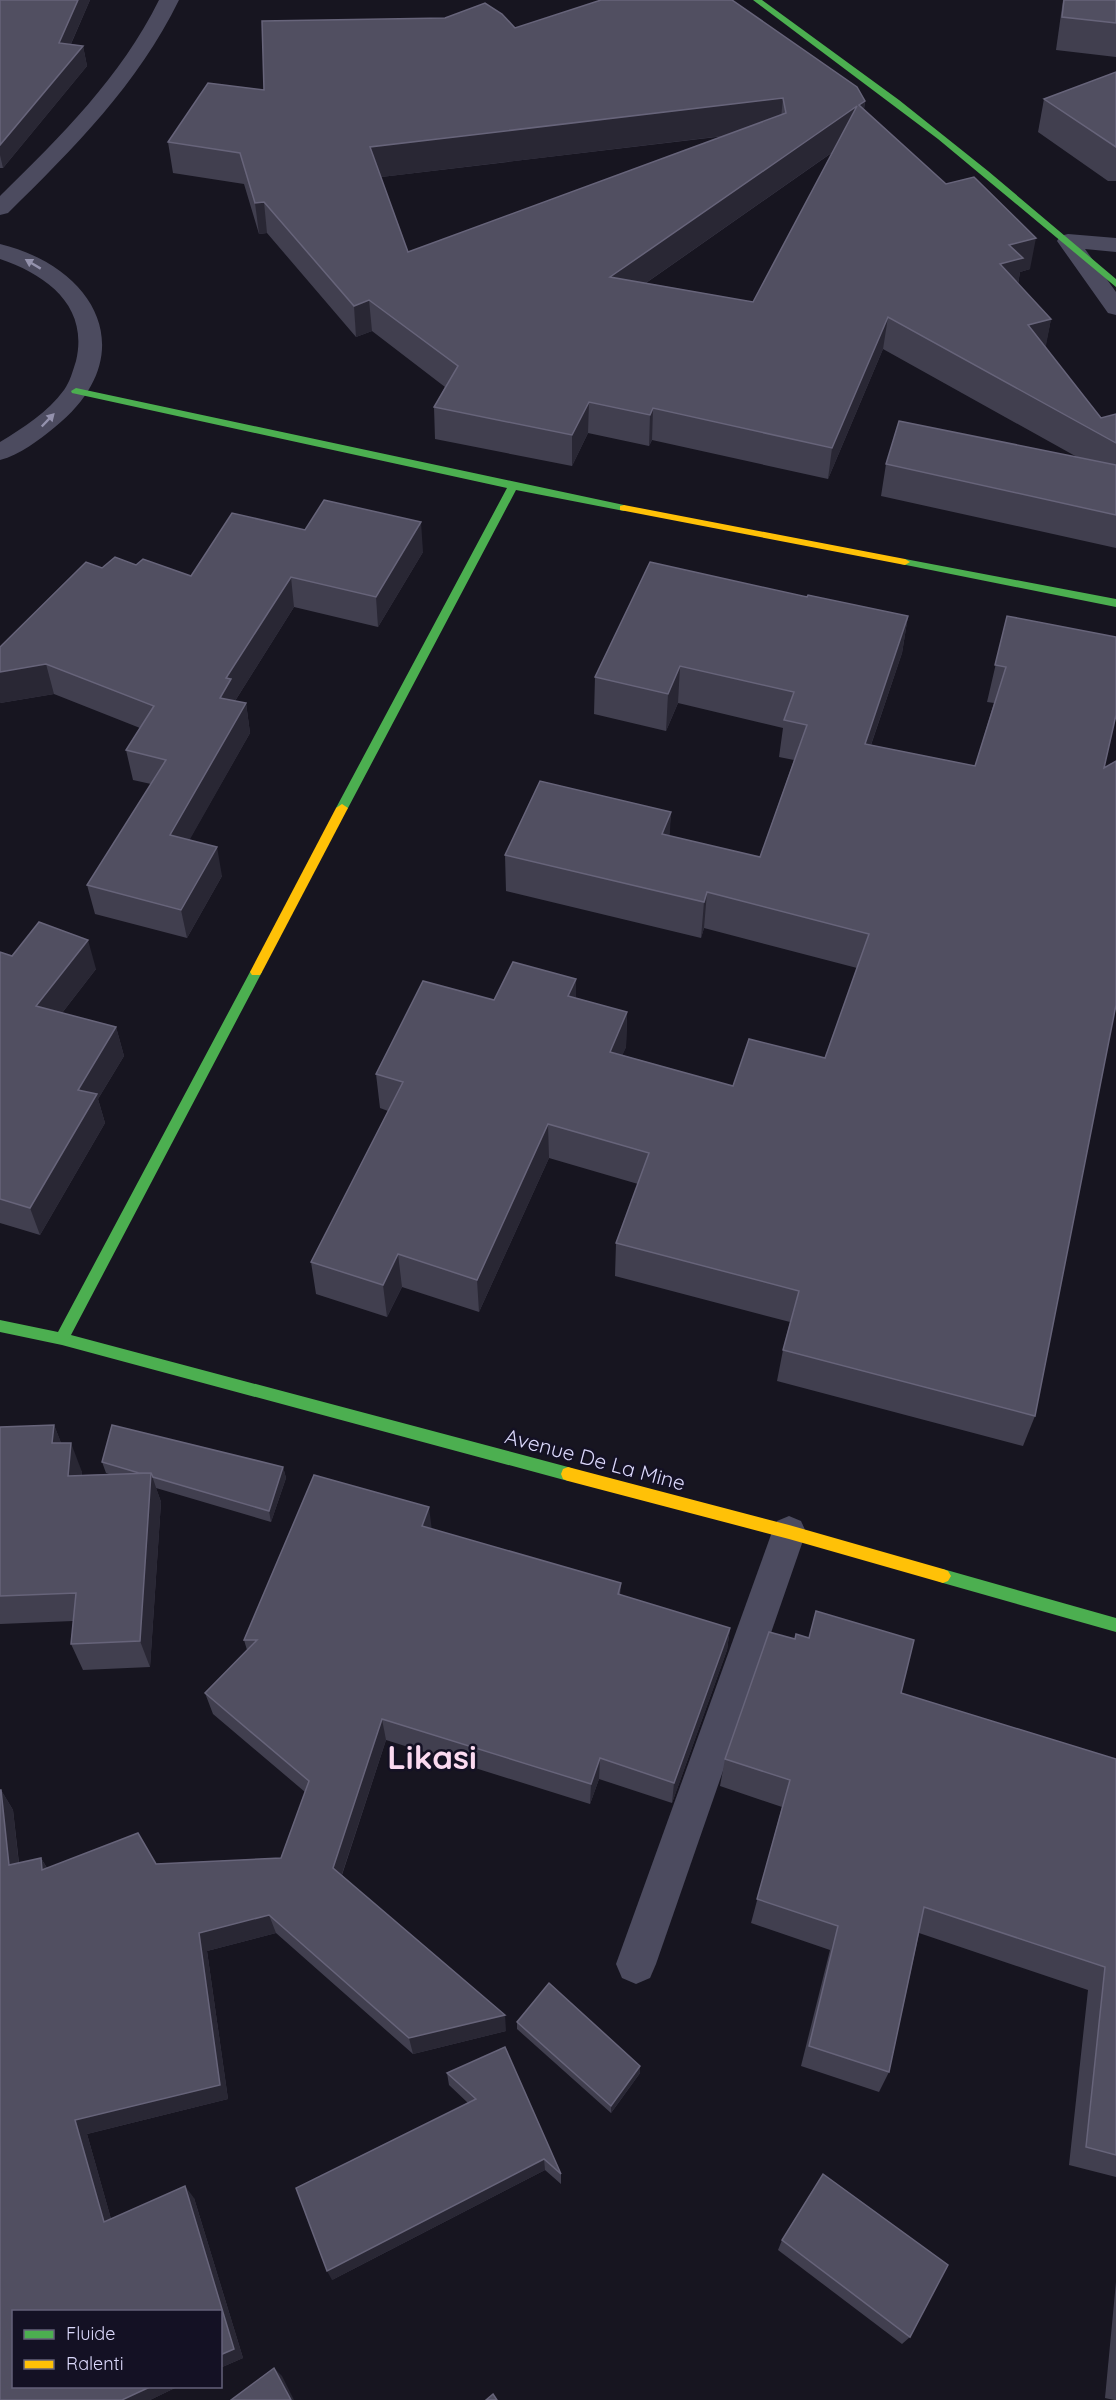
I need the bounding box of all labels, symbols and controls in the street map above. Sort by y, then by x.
one-way arrow [25,259,41,270]
one-way arrow [41,413,55,427]
street label: Avenue De La Mine [502,1422,688,1496]
district label: Likasi [387,1736,477,1777]
legend [12,2310,222,2388]
text: Fluide [66,2322,115,2345]
text: Ralenti [66,2352,124,2375]

